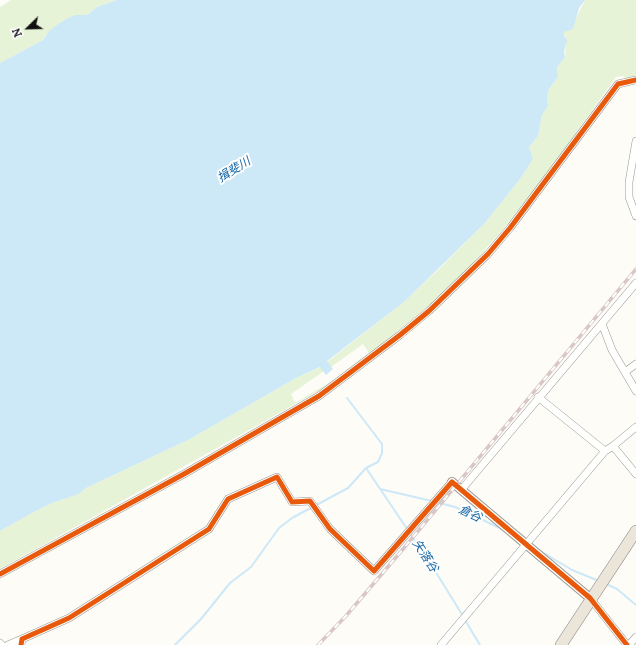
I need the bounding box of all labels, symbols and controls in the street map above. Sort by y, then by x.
north arrow [8,8,48,48]
text: N [9,26,25,39]
water label: 揖斐川 [215,154,253,186]
water label: 倉谷 [456,502,484,526]
water label: 矢落谷 [409,537,441,575]

